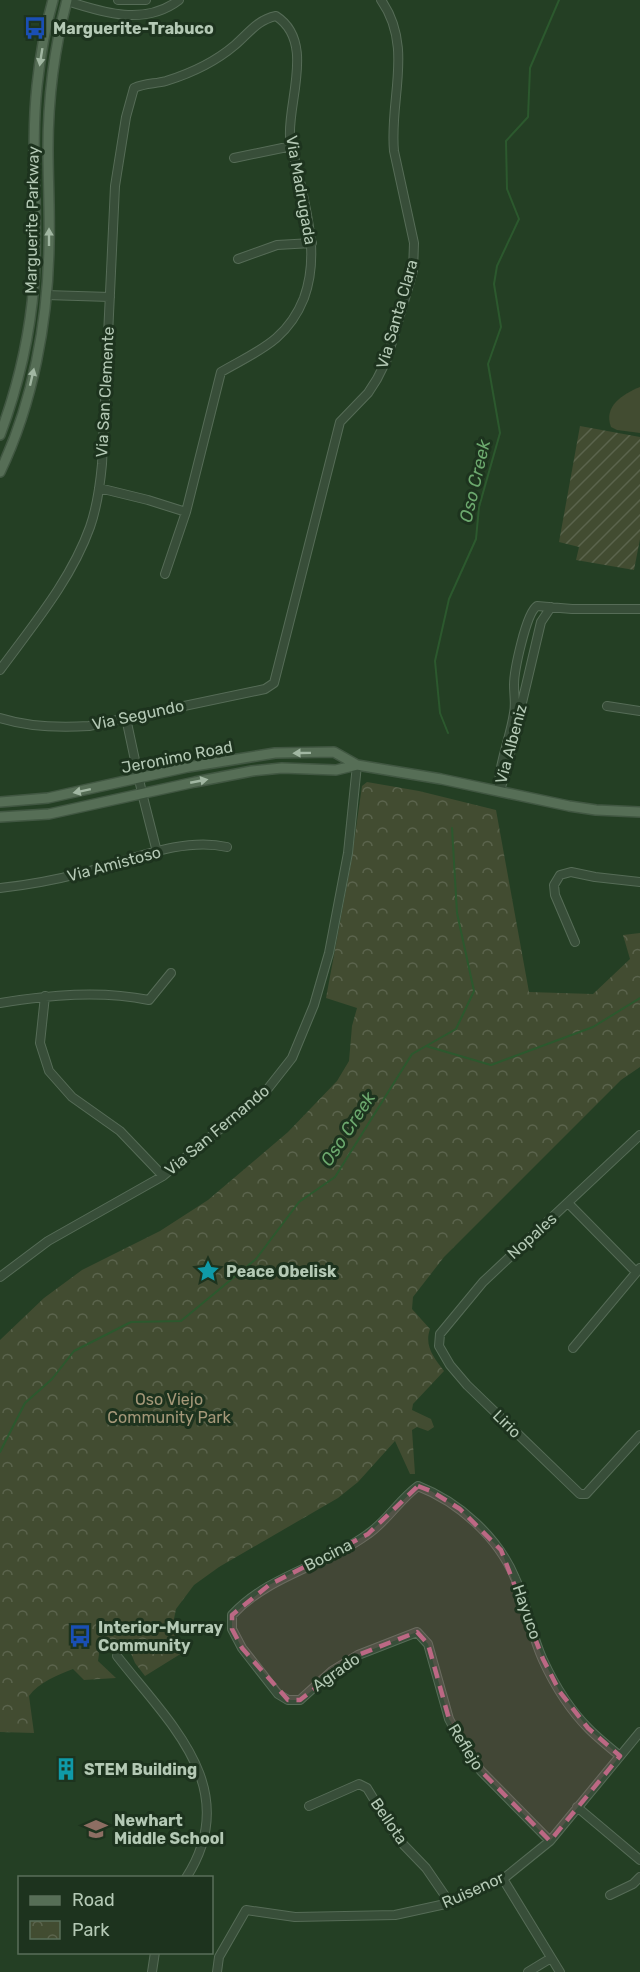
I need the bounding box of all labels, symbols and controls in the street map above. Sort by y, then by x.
bus stop icon: Marguerite-Trabuco [22,15,48,41]
place label: Marguerite-Trabuco [53,19,214,38]
one-way arrow [37,48,46,67]
street label: Via Madrugada [282,134,320,246]
street label: Marguerite Parkway [21,146,43,294]
one-way arrow [44,227,54,246]
street label: Via Santa Clara [372,257,422,371]
street label: Via San Clemente [92,326,118,458]
one-way arrow [27,368,37,386]
water label: Oso Creek [455,437,495,525]
street label: Via Segundo [90,696,186,734]
street label: Via Albeniz [491,702,531,786]
street label: Jeronimo Road [120,737,234,777]
one-way arrow [292,748,311,758]
one-way arrow [190,776,209,785]
one-way arrow [72,787,91,796]
street label: Via Amistoso [65,842,163,886]
street label: Via San Fernando [161,1081,273,1179]
water label: Oso Creek [316,1087,381,1170]
street label: Nopales [503,1209,561,1263]
place icon: Peace Obelisk [195,1258,221,1284]
place label: Peace Obelisk [226,1262,337,1281]
park label: Oso Viejo Community Park [107,1390,231,1427]
street label: Lirio [489,1406,525,1442]
street label: Bocina [301,1535,355,1575]
street label: Hayuco [509,1582,545,1642]
place label: Interior-Murray Community [98,1618,224,1655]
bus stop icon: Interior-Murray Community [67,1623,93,1649]
street label: Agrado [309,1649,363,1695]
street label: Reflejo [444,1720,488,1774]
building icon: STEM Building [53,1756,79,1782]
place label: STEM Building [84,1760,197,1779]
street label: Bellota [367,1794,411,1848]
place label: Newhart Middle School [114,1811,224,1848]
school or university icon: Newhart Middle School [83,1816,109,1842]
street label: Ruisenor [439,1868,507,1912]
legend [18,1876,213,1954]
text: Road [72,1889,115,1911]
text: Park [72,1919,110,1941]

